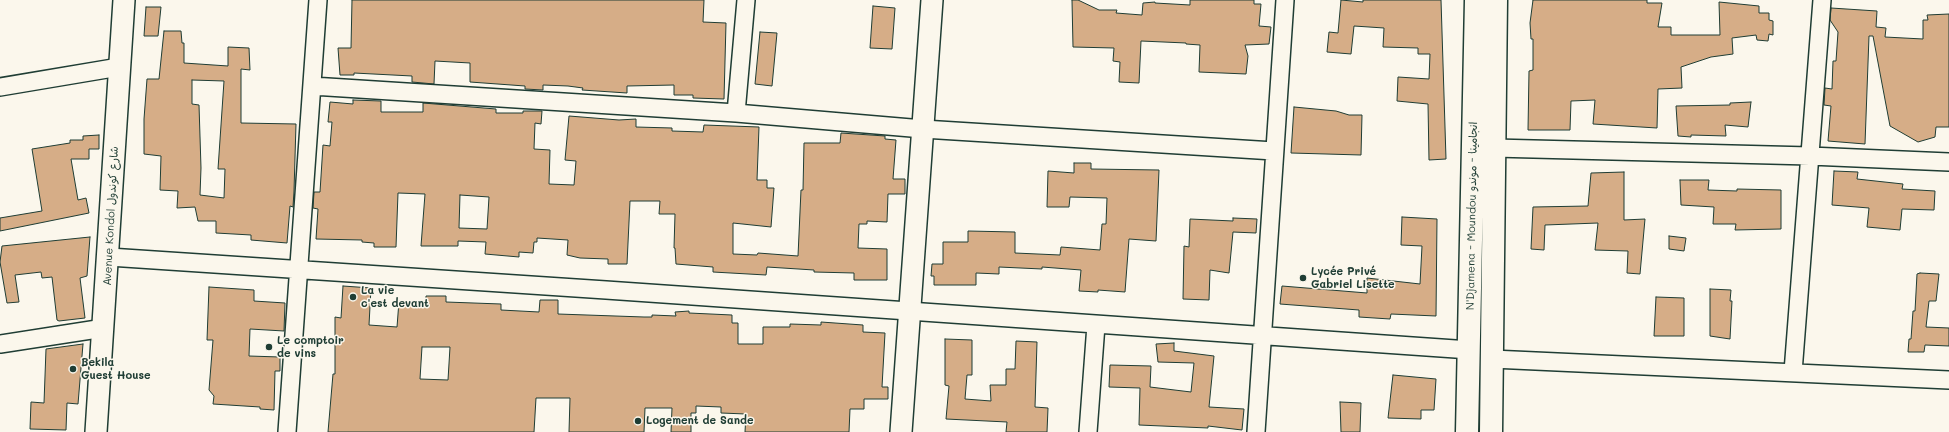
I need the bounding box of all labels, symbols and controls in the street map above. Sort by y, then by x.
street label: N'Djamena - Moundou انجامينا - موندو [1464,122,1480,310]
street label: Avenue Kondol شارع كوندول [101,146,121,286]
place label: Lycée Privé Gabriel Lisette [1311,265,1395,291]
marker: Lycée Privé Gabriel Lisette [1298,273,1308,283]
place label: La vie c'est devant [361,284,429,310]
marker: La vie c'est devant [348,292,358,302]
place label: Le comptoir de vins [277,334,344,360]
marker: Le comptoir de vins [264,342,274,352]
place label: Bekila Guest House [81,356,151,382]
marker: Bekila Guest House [68,364,78,374]
place label: Logement de Sande [646,414,754,428]
marker: Logement de Sande [633,416,643,426]

